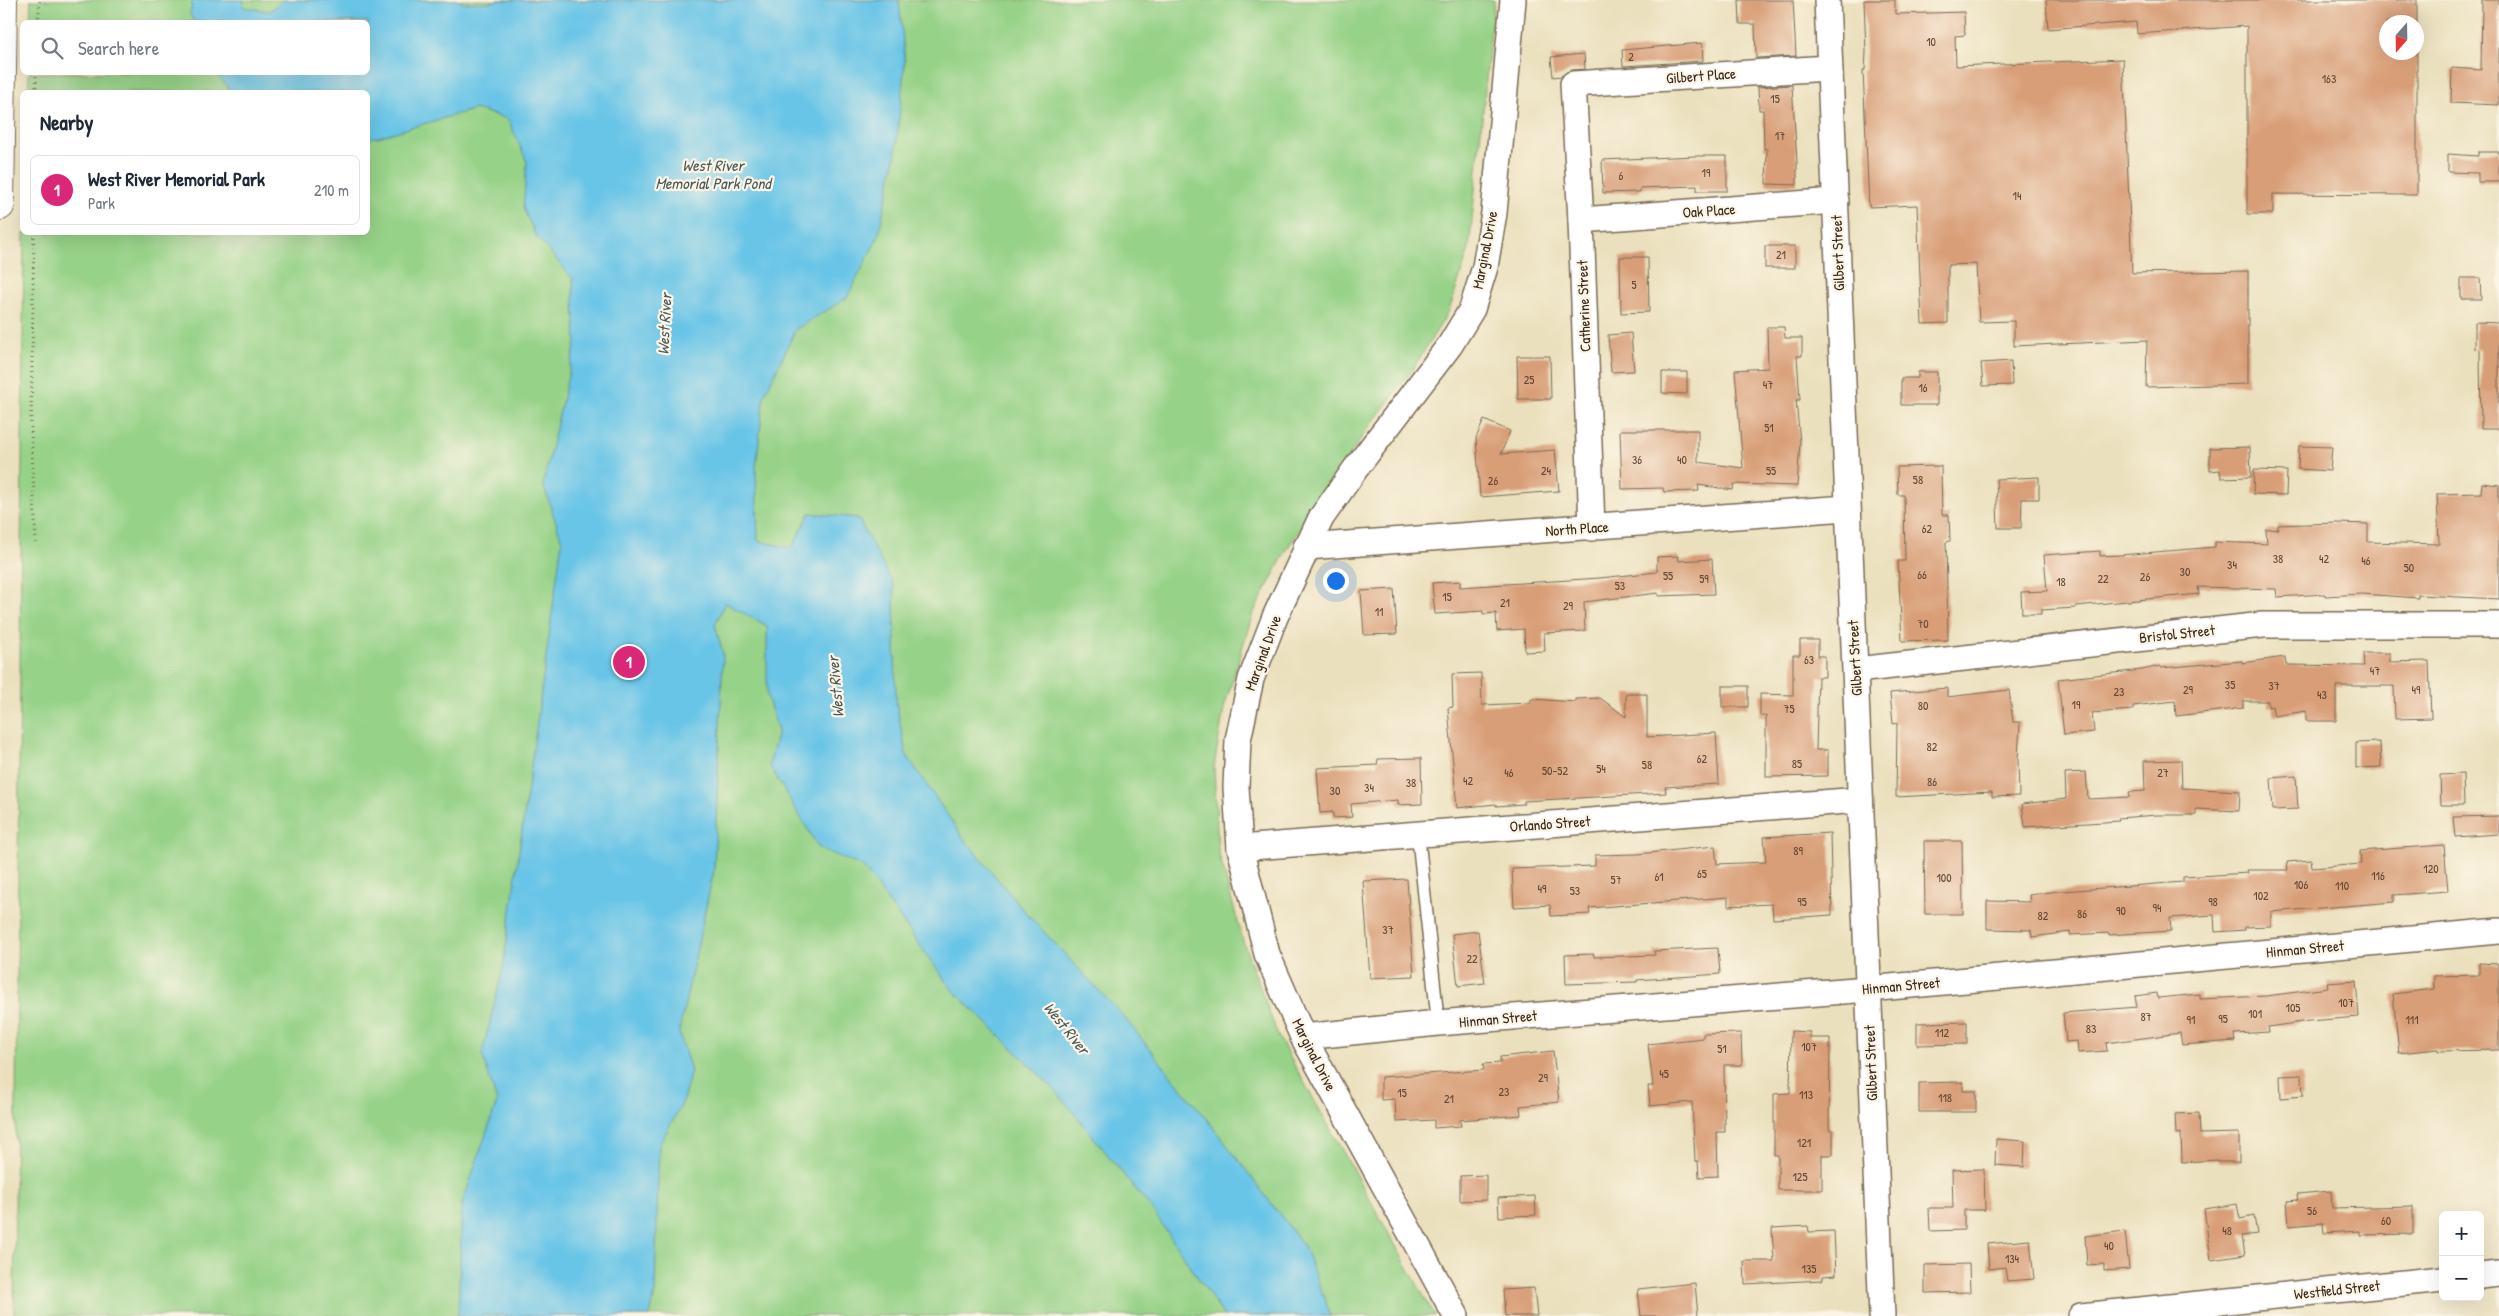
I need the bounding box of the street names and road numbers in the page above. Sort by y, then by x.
street label: Gilbert Place [1665,63,1737,88]
street label: Oak Place [1682,198,1736,223]
street label: Marginal Drive [1467,209,1502,291]
street label: Gilbert Street [1826,214,1849,291]
street label: Catherine Street [1571,259,1596,352]
street label: North Place [1545,516,1609,541]
street label: Marginal Drive [1239,612,1286,694]
street label: Gilbert Street [1842,619,1867,697]
street label: Bristol Street [2138,619,2217,648]
street label: Orlando Street [1509,810,1592,837]
street label: Hinman Street [2265,935,2346,962]
street label: Hinman Street [1861,972,1942,999]
street label: Hinman Street [1458,1005,1539,1032]
street label: Marginal Drive [1287,1015,1342,1095]
street label: Gilbert Street [1859,1024,1882,1101]
street label: Westfield Street [2293,1274,2382,1304]

